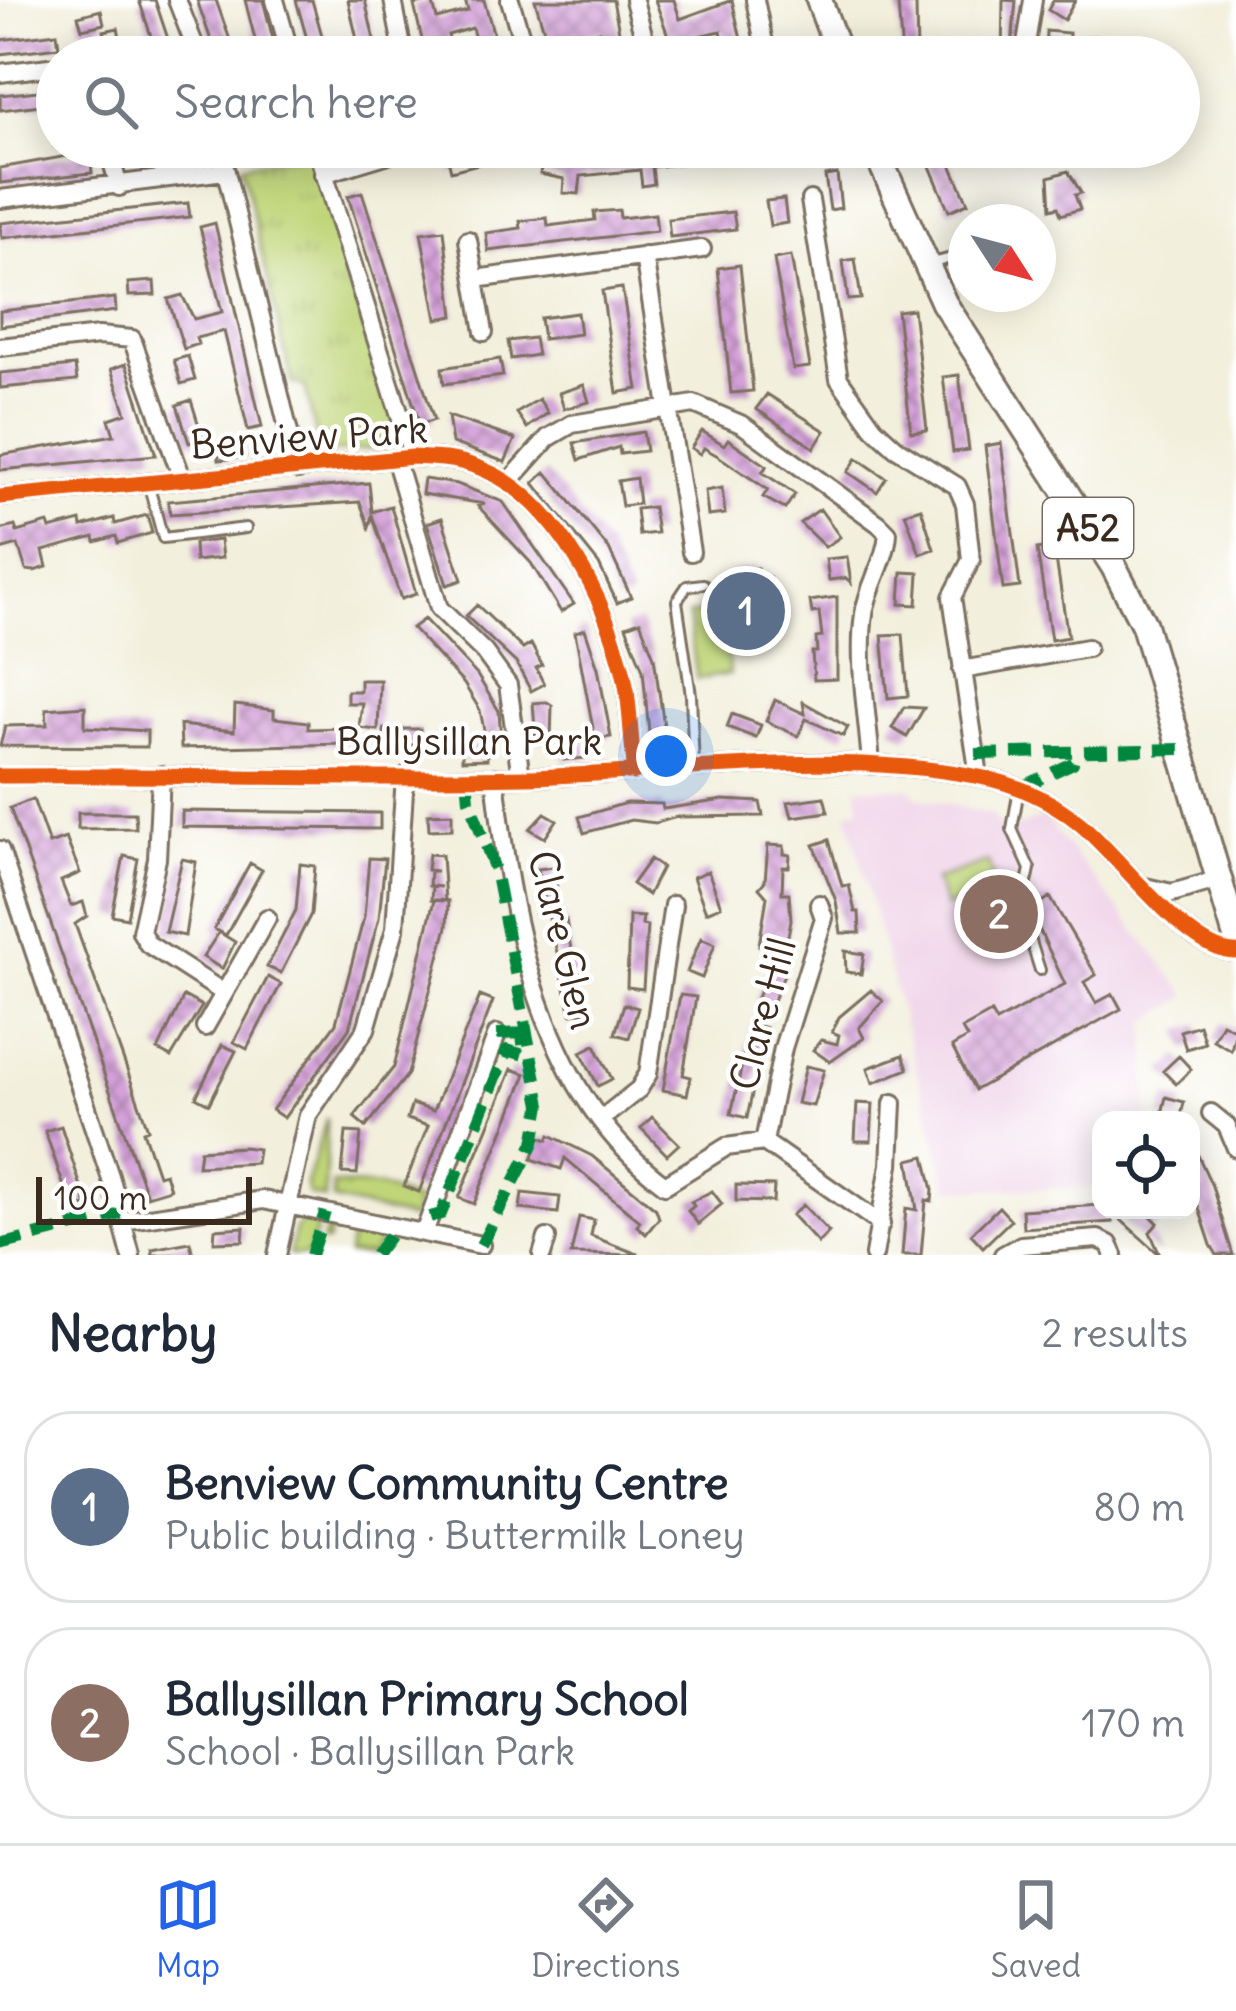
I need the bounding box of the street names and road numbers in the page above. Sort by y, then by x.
street label: Benview Park [189,404,429,470]
road number: A52 [1043,498,1133,558]
street label: Ballysillan Park [336,717,602,766]
street label: Clare Glen [517,846,609,1034]
street label: Clare Hill [719,932,807,1096]

